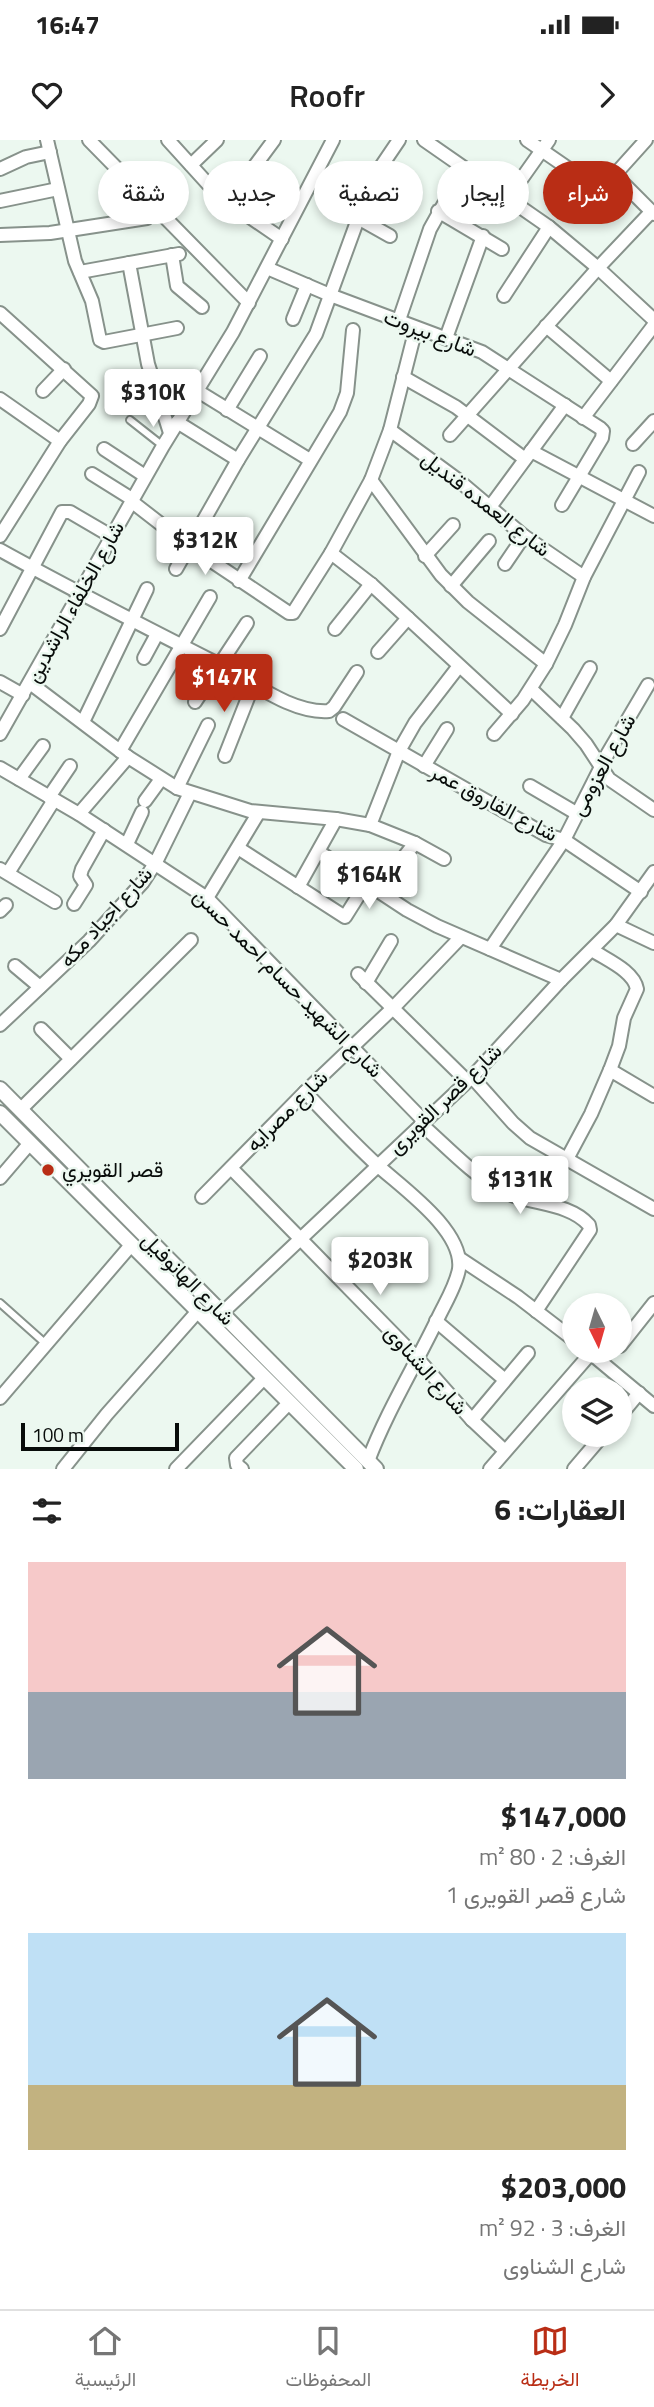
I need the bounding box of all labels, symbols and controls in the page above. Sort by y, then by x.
text: 16:47 [35,5,100,44]
text: Roofr [289,71,365,119]
icon: heart [28,76,66,114]
icon: forward [588,76,626,114]
chip: شقة [98,161,189,224]
chip: جديد [203,161,300,224]
chip: تصفية [314,161,423,224]
chip: إيجار [437,161,529,224]
chip: شراء [543,161,633,224]
street label: شارع بيروت [379,300,481,364]
pin: $310K [104,370,202,429]
text: $310K [120,374,186,409]
street label: شارع العمده قنديل [415,442,558,564]
street label: شارع الخلفاء الراشدين [16,515,132,688]
pin: $312K [156,518,254,577]
text: $312K [172,522,238,557]
pin: $147K [175,654,273,714]
text: $147K [191,659,257,694]
street label: شارع العزومى [561,708,643,821]
street label: شارع الفاروق عمر [424,755,564,849]
pin: $164K [320,852,418,911]
text: $164K [336,856,402,891]
street label: شارع اجياد مكه [51,859,159,974]
street label: شارع الشهيد حسام احمد حسن [186,880,391,1085]
street label: شارع قصر القويرى [380,1035,509,1161]
street label: شارع مصرايه [238,1062,335,1159]
place label: قصر القويري [62,1153,163,1187]
pin: $131K [471,1156,569,1216]
text: $131K [487,1161,553,1196]
marker: قصر القويري [40,1162,56,1178]
street label: شارع الهانوفيل [135,1224,243,1332]
pin: $203K [331,1238,429,1297]
text: $203K [347,1242,413,1277]
north arrow [562,1293,632,1363]
map controls [562,1293,632,1447]
street label: شارع الشناوى [377,1317,476,1422]
button: layers [562,1377,632,1447]
scale bar [21,1420,178,1452]
text: 100 m [32,1420,84,1449]
text: العقارات: 6 [494,1486,626,1532]
icon: filters [28,1492,66,1530]
icon: home [264,1608,390,1734]
text: $147,000 [501,1793,626,1839]
text: الغرف: 2 · 80 m² [479,1839,626,1874]
text: شارع قصر القويرى 1 [446,1877,626,1912]
icon: home [264,1979,390,2105]
text: $203,000 [501,2164,626,2210]
text: الغرف: 3 · 92 m² [479,2210,626,2245]
text: شارع الشناوى [503,2248,626,2283]
tab: الرئيسية [75,2322,136,2396]
tab: المحفوظات [286,2322,371,2396]
tab: الخريطة [521,2322,579,2396]

